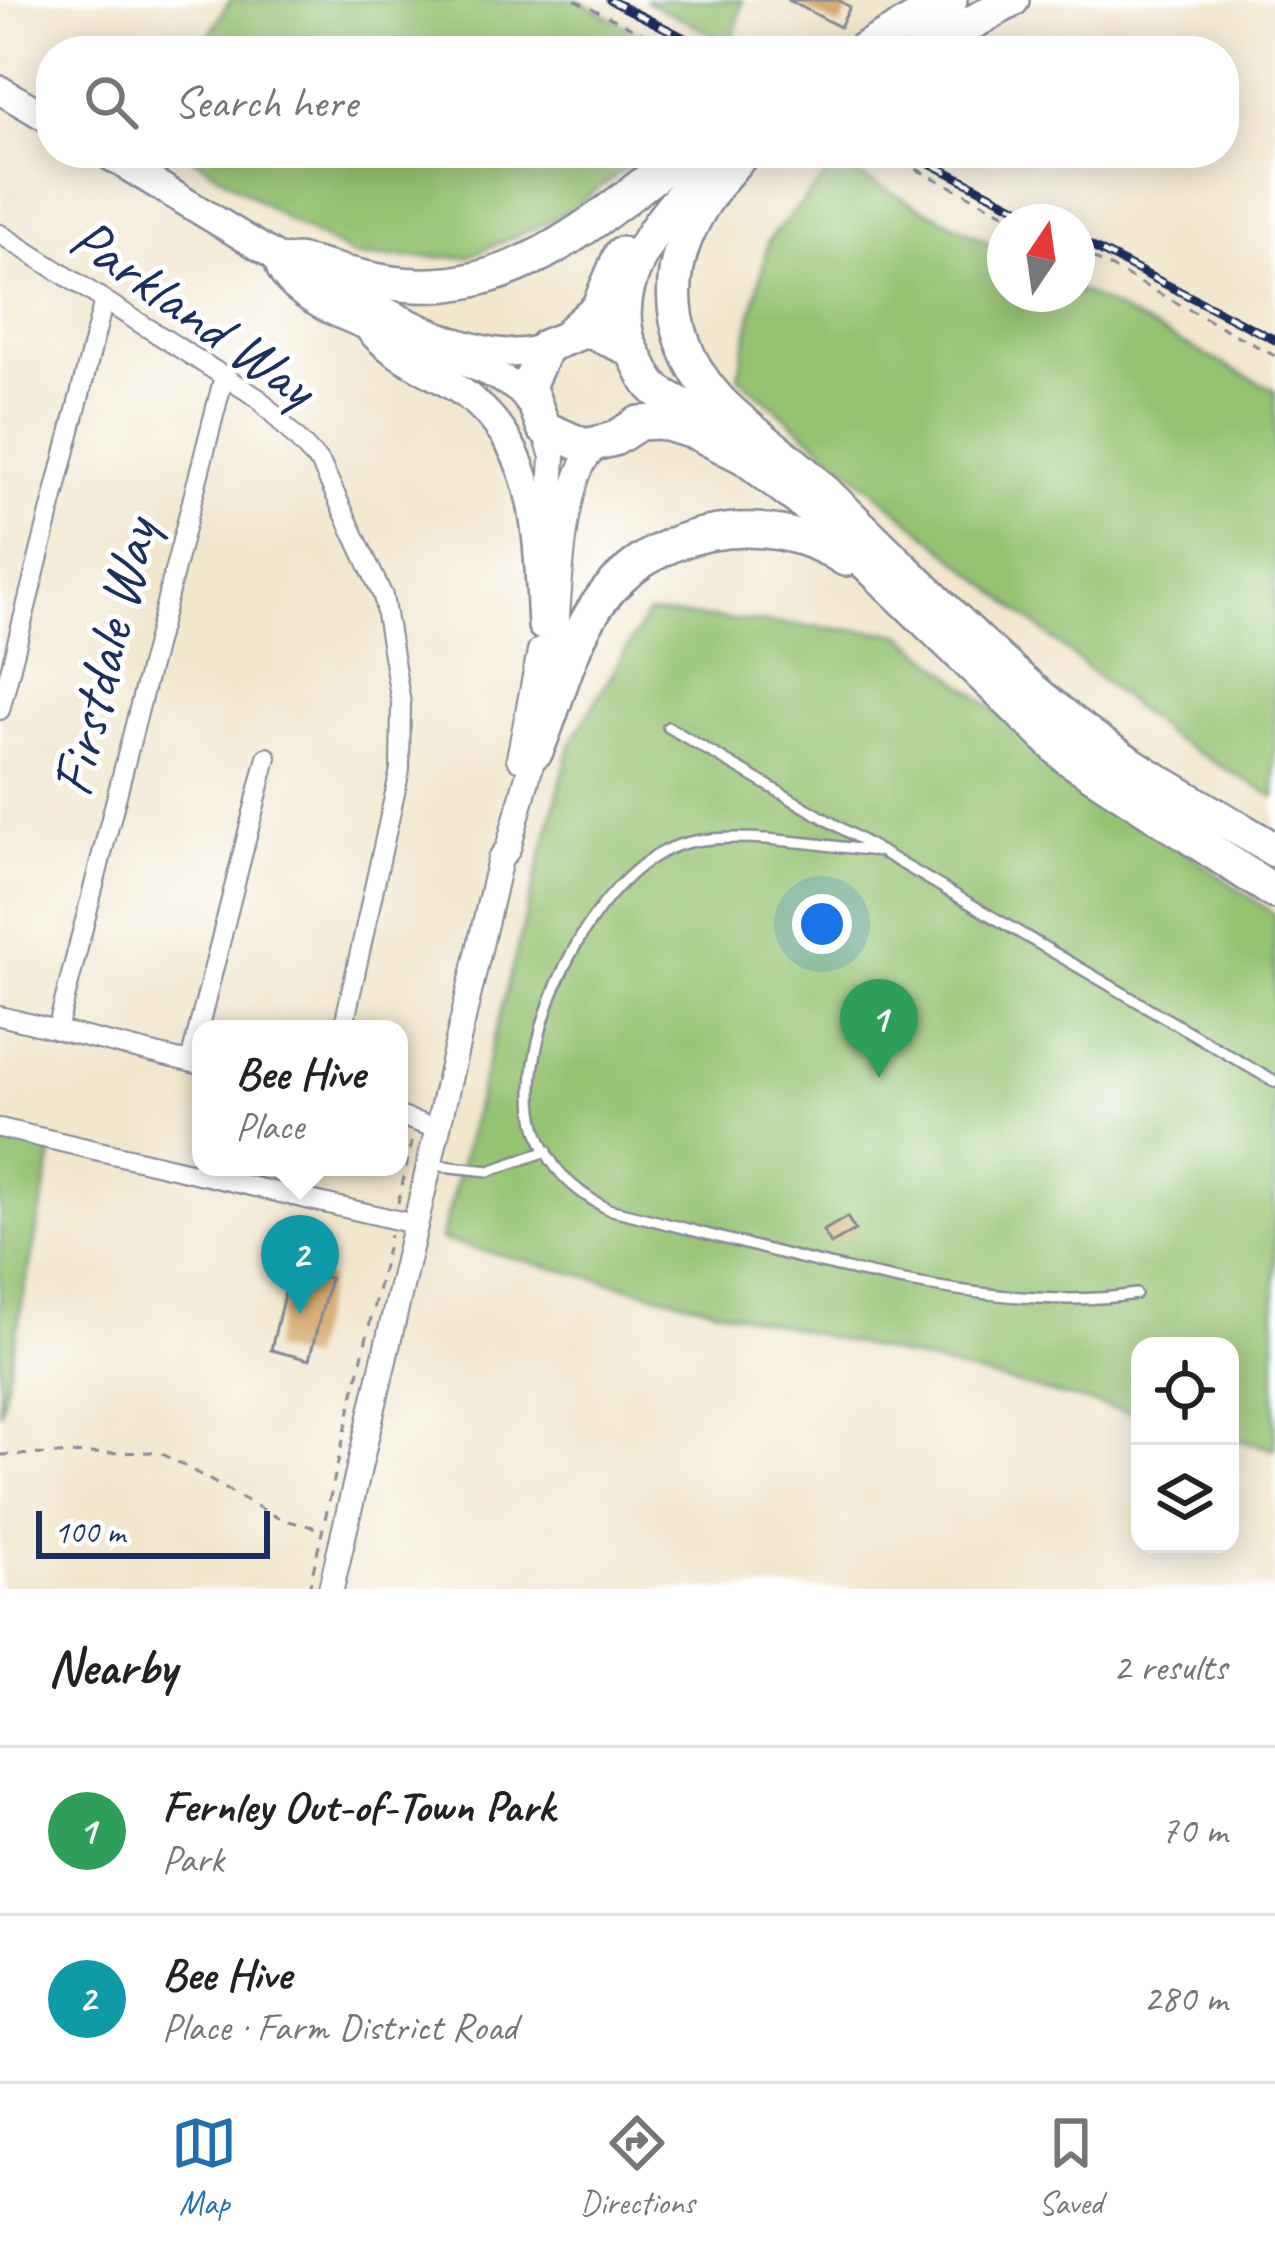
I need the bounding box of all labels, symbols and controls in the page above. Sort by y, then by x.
search box [36,36,1239,168]
icon: search [78,69,144,135]
text: Search here [174,74,357,131]
street label: Parkland Way [56,200,335,427]
north arrow [987,204,1095,312]
street label: Firstdale Way [33,507,176,804]
your location [792,894,852,954]
pin: 1 [840,979,918,1078]
popup [192,1020,408,1176]
text: Bee Hive [235,1045,365,1102]
text: Place [235,1102,304,1151]
pin: 2 [261,1215,339,1314]
map controls [1131,1337,1239,1553]
button: locate [1131,1337,1239,1445]
button: layers [1131,1445,1239,1553]
scale bar [36,1505,270,1558]
text: 100 m [54,1511,125,1553]
text: Nearby [48,1635,176,1699]
text: 2 results [1113,1643,1227,1692]
text: Fernley Out-of-Town Park [162,1778,554,1835]
text: 1 [78,1806,96,1855]
text: 70 m [1161,1806,1227,1855]
text: Park [162,1835,224,1884]
text: Bee Hive [162,1946,291,2003]
text: 2 [78,1974,96,2023]
text: 280 m [1143,1974,1227,2023]
text: Place · Farm District Road [162,2003,517,2052]
tab: Map [171,2110,237,2224]
tab: Directions [580,2110,695,2224]
tab: Saved [1038,2110,1104,2224]

